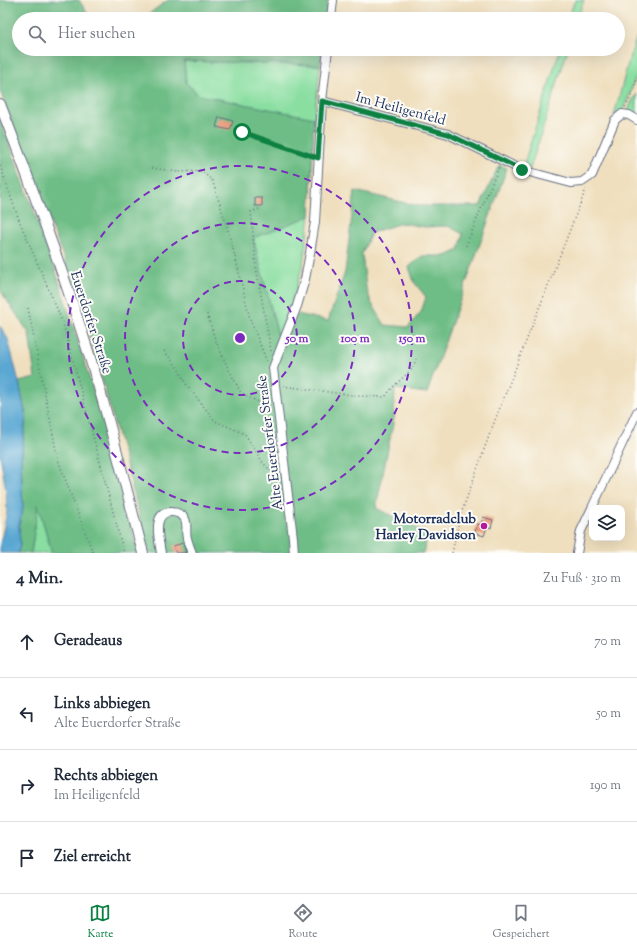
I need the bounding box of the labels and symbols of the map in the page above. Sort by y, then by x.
street label: Im Heiligenfeld [353,88,448,132]
route start [233,123,251,141]
route end [513,161,531,179]
street label: Euerdorfer Straße [64,269,116,377]
text: 50 m [285,330,309,348]
text: 100 m [339,330,370,348]
text: 150 m [397,330,426,348]
centre of rings [233,331,247,345]
street label: Alte Euerdorfer Straße [253,374,289,512]
place label: Motorradclub Harley Davidson [376,510,477,546]
marker: Motorradclub Harley Davidson [479,521,489,531]

